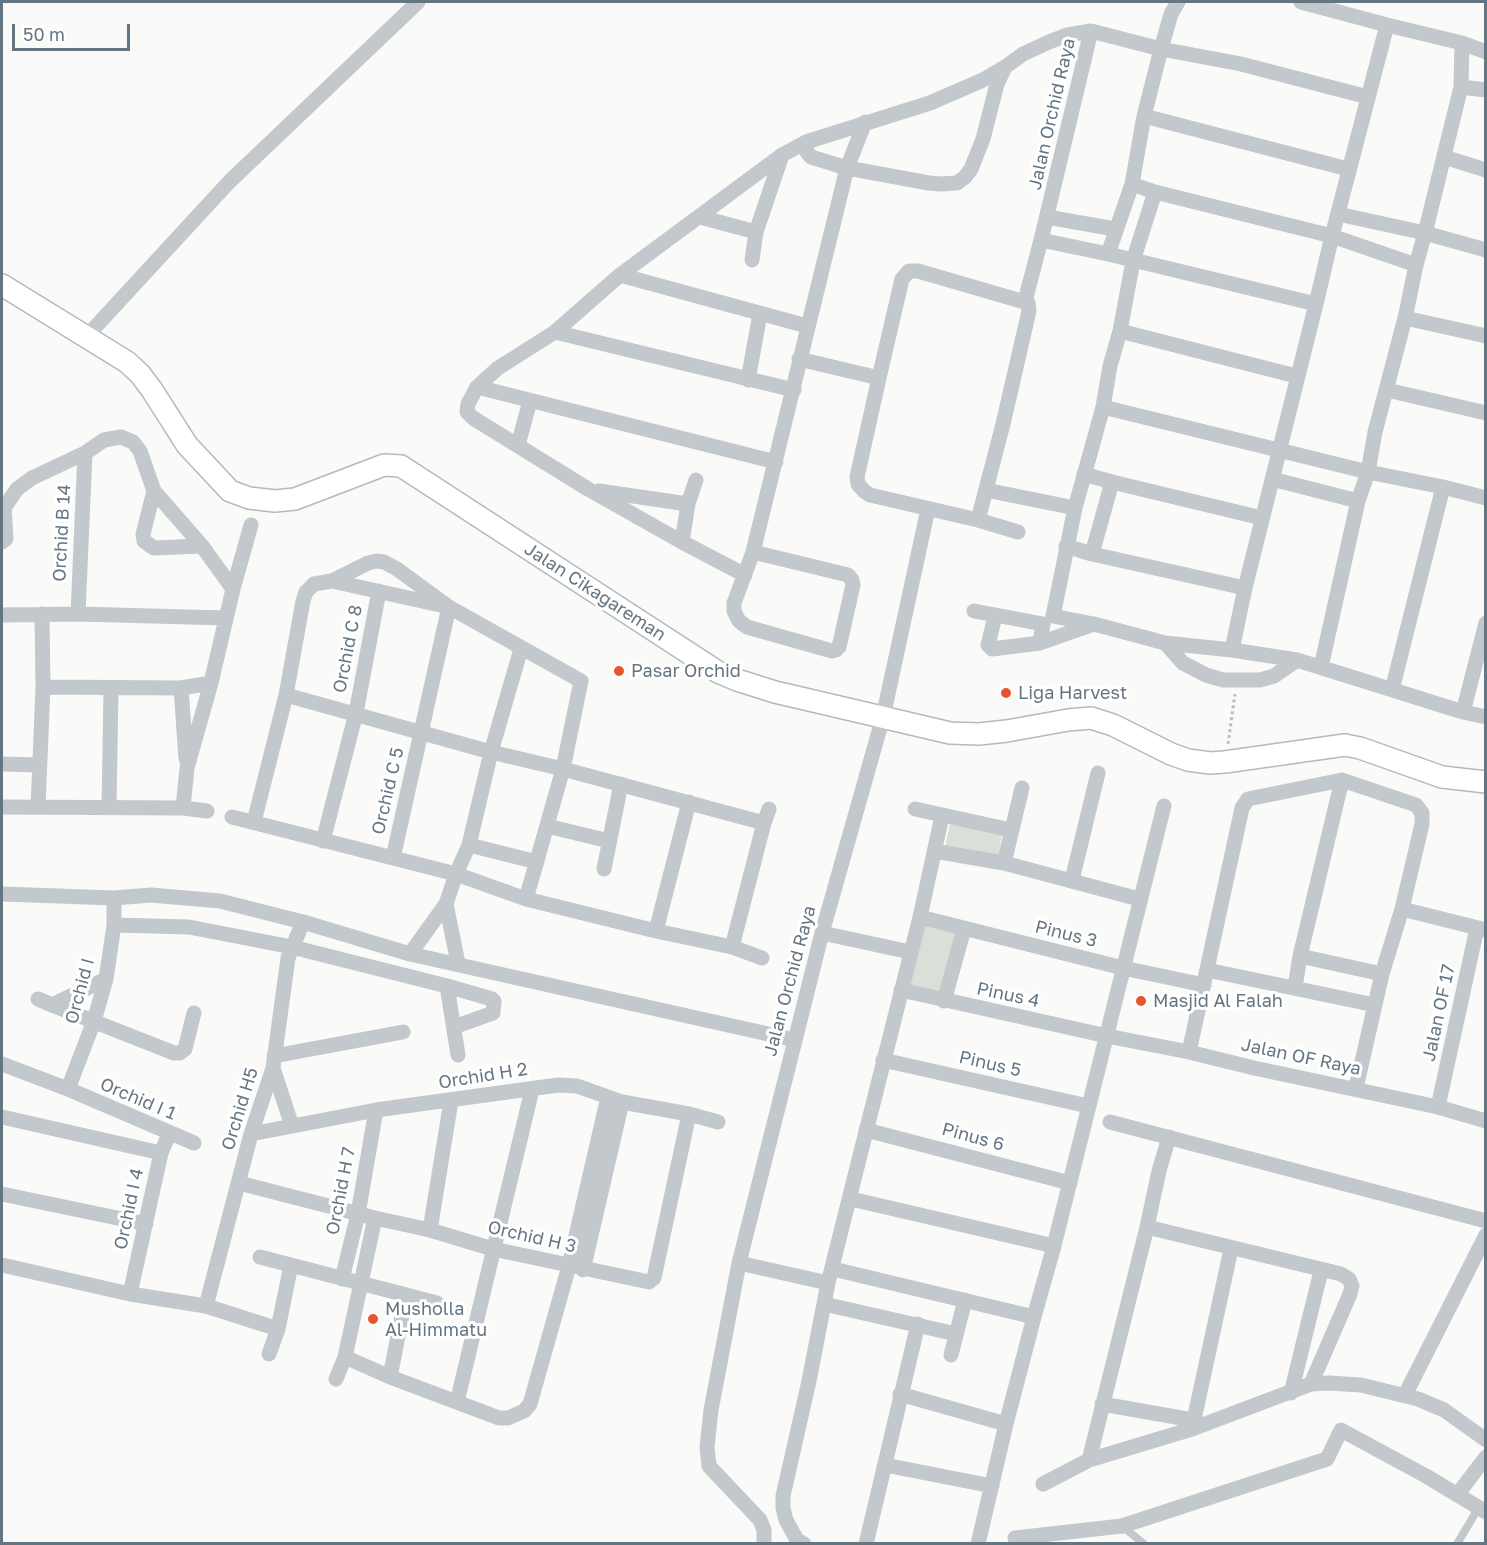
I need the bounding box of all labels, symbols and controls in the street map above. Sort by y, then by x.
scale bar [15,12,134,50]
text: 50 m [23,23,65,45]
street label: Jalan Orchid Raya [1024,36,1080,192]
street label: Orchid B 14 [49,484,75,582]
street label: Jalan Cikagareman [520,538,670,646]
street label: Orchid C 8 [329,603,367,695]
place label: Pasar Orchid [631,660,741,682]
marker: Pasar Orchid [612,664,626,678]
place label: Liga Harvest [1018,682,1127,704]
marker: Liga Harvest [999,686,1013,700]
street label: Orchid C 5 [368,745,408,837]
street label: Jalan Orchid Raya [760,904,820,1058]
street label: Pinus 3 [1033,916,1099,952]
street label: Orchid I [61,956,99,1026]
street label: Jalan OF 17 [1418,963,1460,1063]
street label: Pinus 4 [975,978,1041,1012]
place label: Masjid Al Falah [1153,990,1283,1012]
marker: Masjid Al Falah [1134,994,1148,1008]
street label: Jalan OF Raya [1239,1034,1363,1080]
street label: Pinus 5 [957,1046,1023,1082]
street label: Orchid H 2 [437,1058,529,1094]
street label: Orchid H5 [217,1065,263,1153]
street label: Orchid I 1 [97,1073,179,1125]
street label: Pinus 6 [940,1118,1006,1156]
street label: Orchid H 7 [322,1145,360,1237]
street label: Orchid I 4 [110,1166,148,1252]
street label: Orchid H 3 [486,1216,578,1258]
place label: Musholla Al-Himmatu [385,1298,487,1340]
marker: Musholla Al-Himmatu [366,1312,380,1326]

